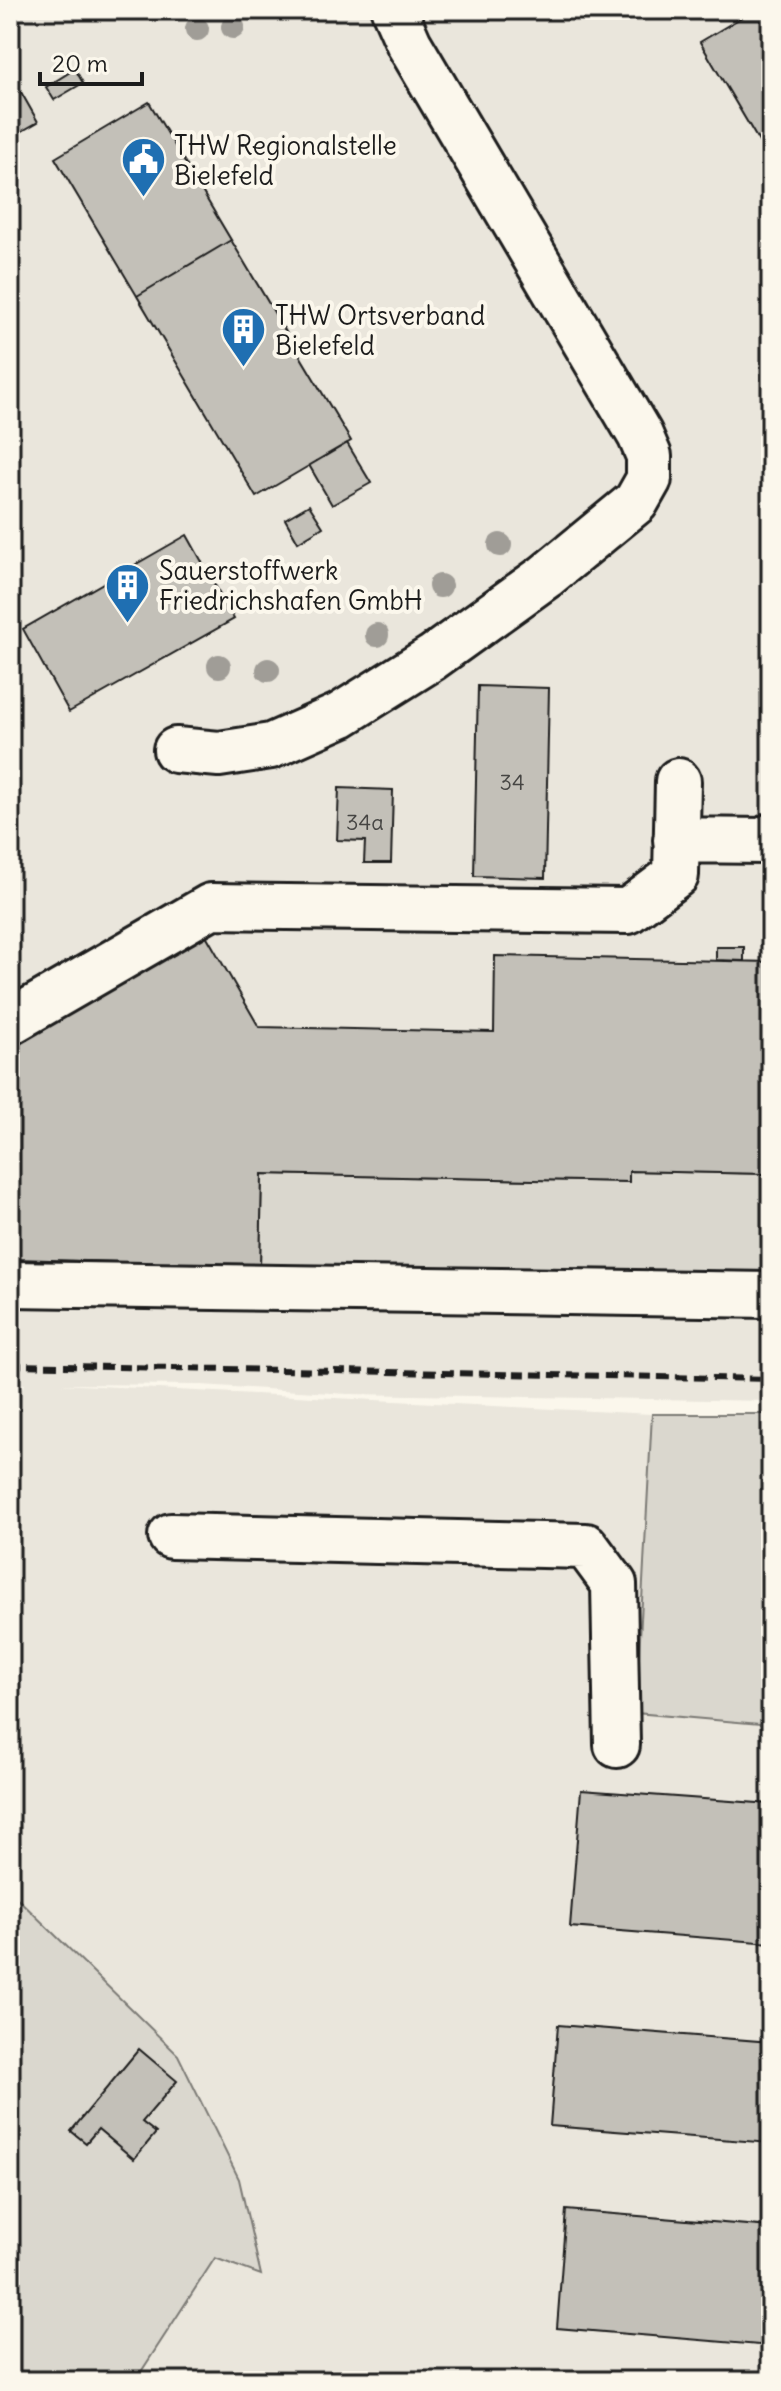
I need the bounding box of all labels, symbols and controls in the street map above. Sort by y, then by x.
scale bar [40,36,142,86]
text: 20 m [52,48,108,78]
place label: THW Regionalstelle Bielefeld [174,129,397,192]
public building icon: THW Regionalstelle Bielefeld [119,136,167,199]
place label: THW Ortsverband Bielefeld [275,299,485,362]
building icon: THW Ortsverband Bielefeld [220,306,268,369]
place label: Sauerstoffwerk Friedrichshafen GmbH [159,554,422,617]
building icon: Sauerstoffwerk Friedrichshafen GmbH [104,561,152,624]
house number: 34 [499,768,525,796]
house number: 34a [346,808,384,836]

